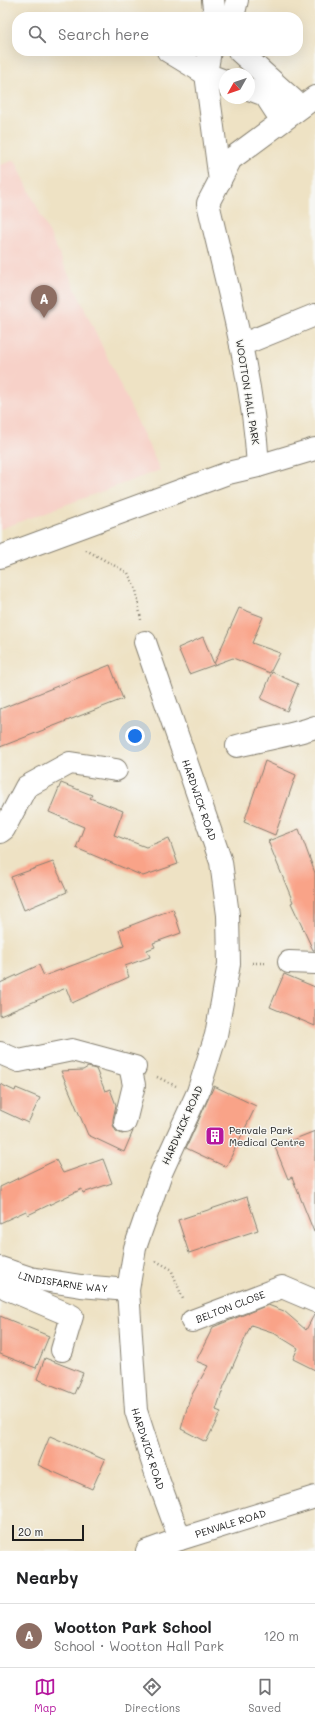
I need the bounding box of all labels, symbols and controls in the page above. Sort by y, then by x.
search box [12,12,303,56]
icon: search [26,23,48,45]
text: Search here [58,24,149,44]
north arrow [219,68,255,104]
pin: A [31,285,57,318]
street label: WOOTTON HALL PARK [233,338,263,446]
your location [125,726,145,746]
street label: HARDWICK ROAD [179,757,220,842]
street label: HARDWICK ROAD [158,1083,206,1167]
place label: Penvale Park Medical Centre [229,1123,305,1149]
building icon: Penvale Park Medical Centre [204,1125,226,1147]
street label: LINDISFARNE WAY [17,1268,108,1295]
street label: BELTON CLOSE [194,1287,267,1326]
street label: HARDWICK ROAD [128,1406,168,1492]
street label: PENVALE ROAD [193,1506,268,1541]
scale bar [12,1523,84,1542]
text: 20 m [18,1524,43,1539]
text: Nearby [16,1566,78,1588]
text: Wootton Park School [54,1617,212,1637]
text: A [24,1627,34,1644]
text: 120 m [263,1627,299,1644]
text: School · Wootton Hall Park [54,1637,224,1654]
tab: Map [34,1676,56,1715]
tab: Directions [124,1676,180,1715]
tab: Saved [248,1676,281,1715]

